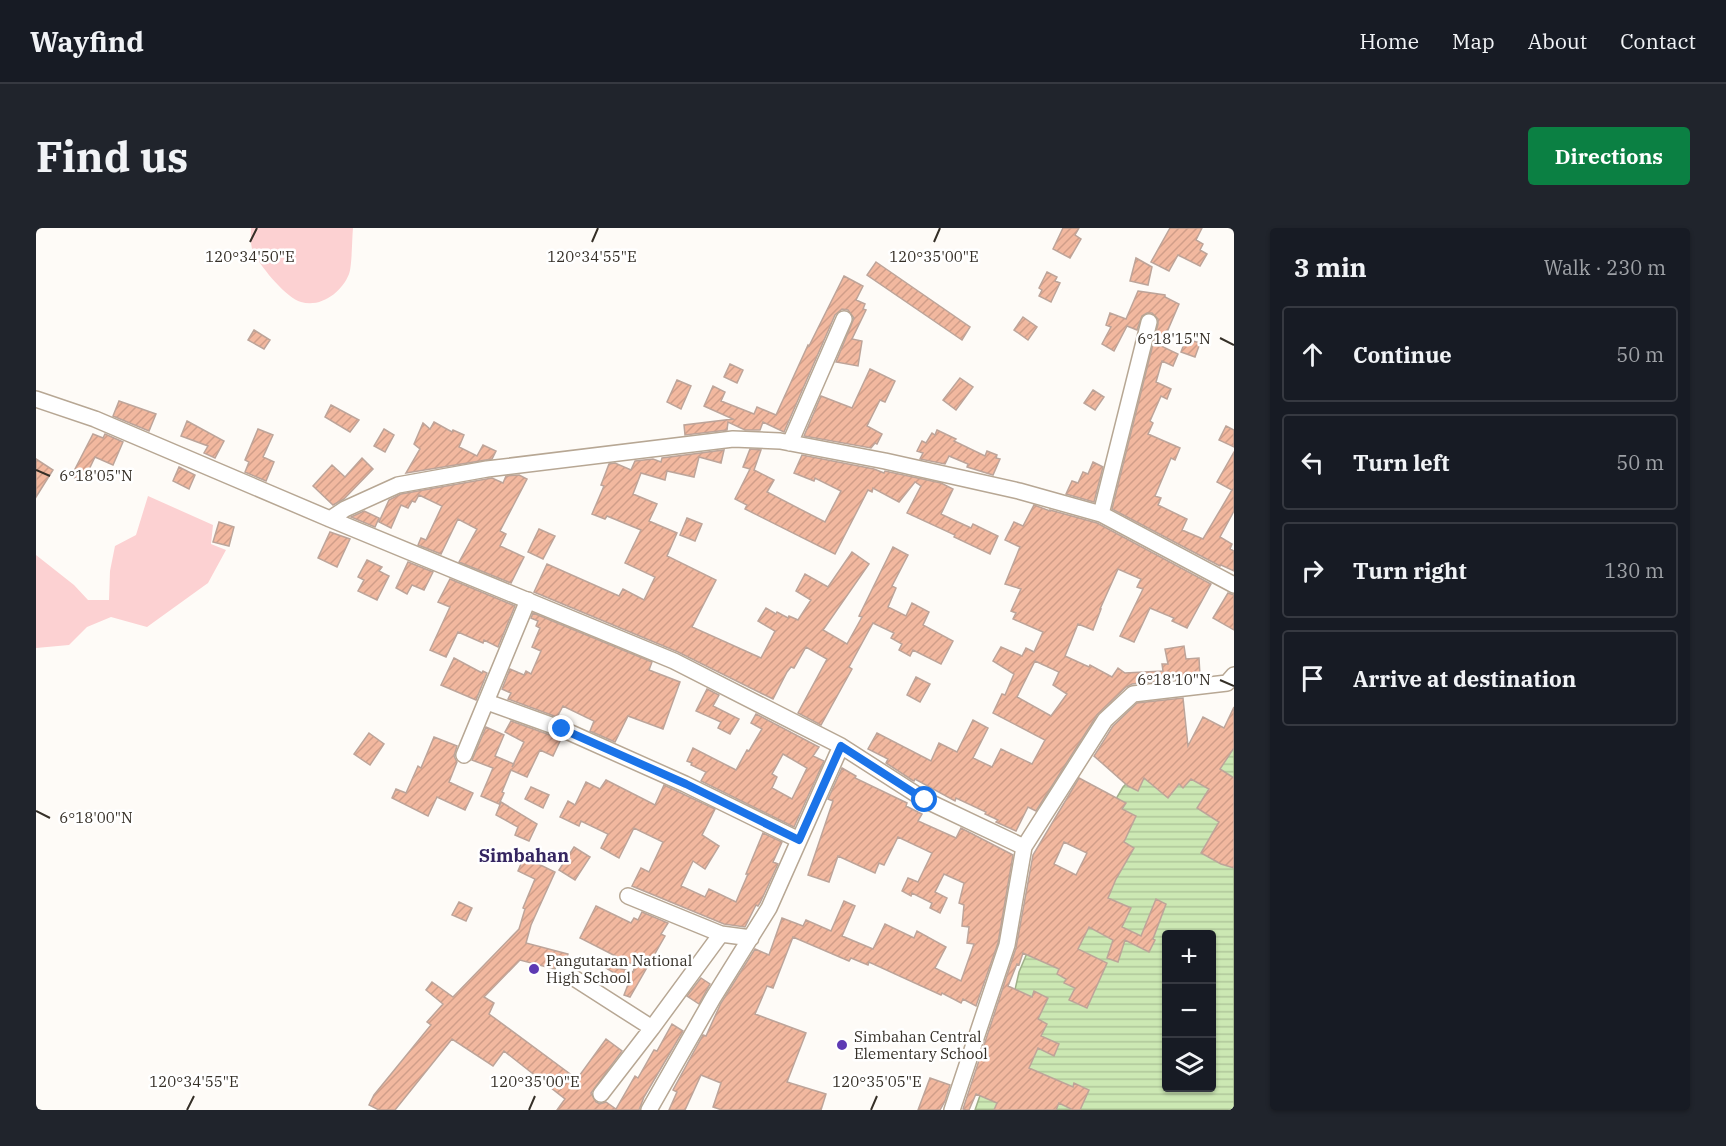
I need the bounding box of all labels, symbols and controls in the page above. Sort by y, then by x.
text: Wayfind [30,23,144,60]
text: Home [1359,27,1419,55]
text: Map [1452,27,1495,55]
text: About [1528,27,1587,55]
text: Contact [1620,27,1696,55]
button: Directions [1528,127,1690,185]
text: Find us [36,129,188,184]
text: 120°34'50"E [205,247,295,266]
text: 120°34'55"E [547,247,637,266]
text: 120°35'00"E [889,247,979,266]
text: 3 min [1294,250,1367,284]
text: Walk · 230 m [1544,254,1666,281]
text: 6°18'15"N [1137,329,1211,348]
icon: ahead [1296,338,1329,371]
text: Continue [1353,340,1452,369]
text: 50 m [1616,341,1664,368]
icon: left [1296,446,1329,479]
text: Turn left [1353,448,1449,477]
text: 50 m [1616,449,1664,476]
text: 6°18'05"N [59,466,133,485]
icon: right [1296,554,1329,587]
text: Turn right [1353,556,1467,585]
text: 130 m [1604,557,1664,584]
icon: arrive [1296,662,1329,695]
text: Arrive at destination [1353,664,1576,693]
text: 6°18'10"N [1137,670,1211,689]
route end [548,715,574,741]
route start [911,786,937,812]
text: 6°18'00"N [59,808,133,827]
district label: Simbahan [479,844,569,867]
map controls [1162,930,1216,1092]
button: + [1162,930,1216,984]
place label: Pangutaran National High School [546,951,692,987]
marker: Pangutaran National High School [527,962,541,976]
button: − [1162,984,1216,1038]
place label: Simbahan Central Elementary School [854,1027,988,1063]
marker: Simbahan Central Elementary School [835,1038,849,1052]
button: layers [1162,1038,1216,1092]
text: 120°34'55"E [149,1072,239,1091]
text: 120°35'00"E [490,1072,580,1091]
text: 120°35'05"E [832,1072,922,1091]

